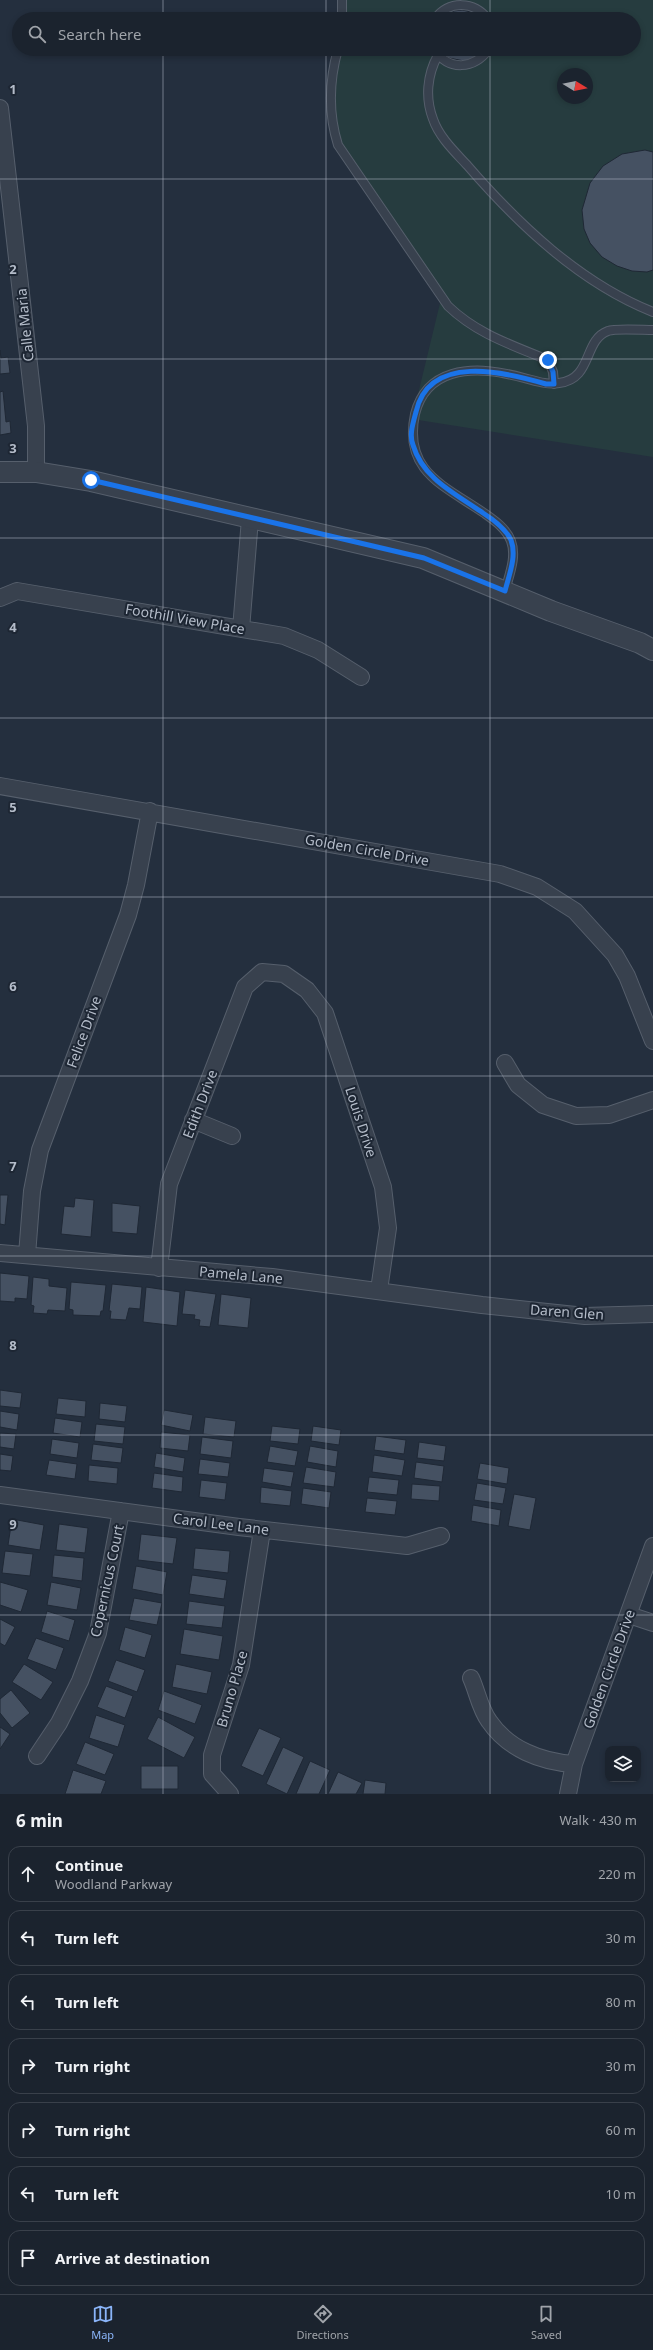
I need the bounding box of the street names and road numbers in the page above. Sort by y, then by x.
street label: Calle Maria [11,288,38,362]
street label: Foothill View Place [124,599,247,638]
street label: Golden Circle Drive [304,829,431,870]
street label: Felice Drive [62,993,105,1070]
street label: Edith Drive [178,1067,221,1141]
street label: Louis Drive [341,1084,382,1160]
street label: Pamela Lane [198,1261,284,1288]
street label: Daren Glen [529,1299,605,1324]
street label: Carol Lee Lane [172,1508,270,1539]
street label: Copernicus Court [85,1523,128,1639]
street label: Golden Circle Drive [578,1607,639,1731]
street label: Bruno Place [212,1648,252,1729]

